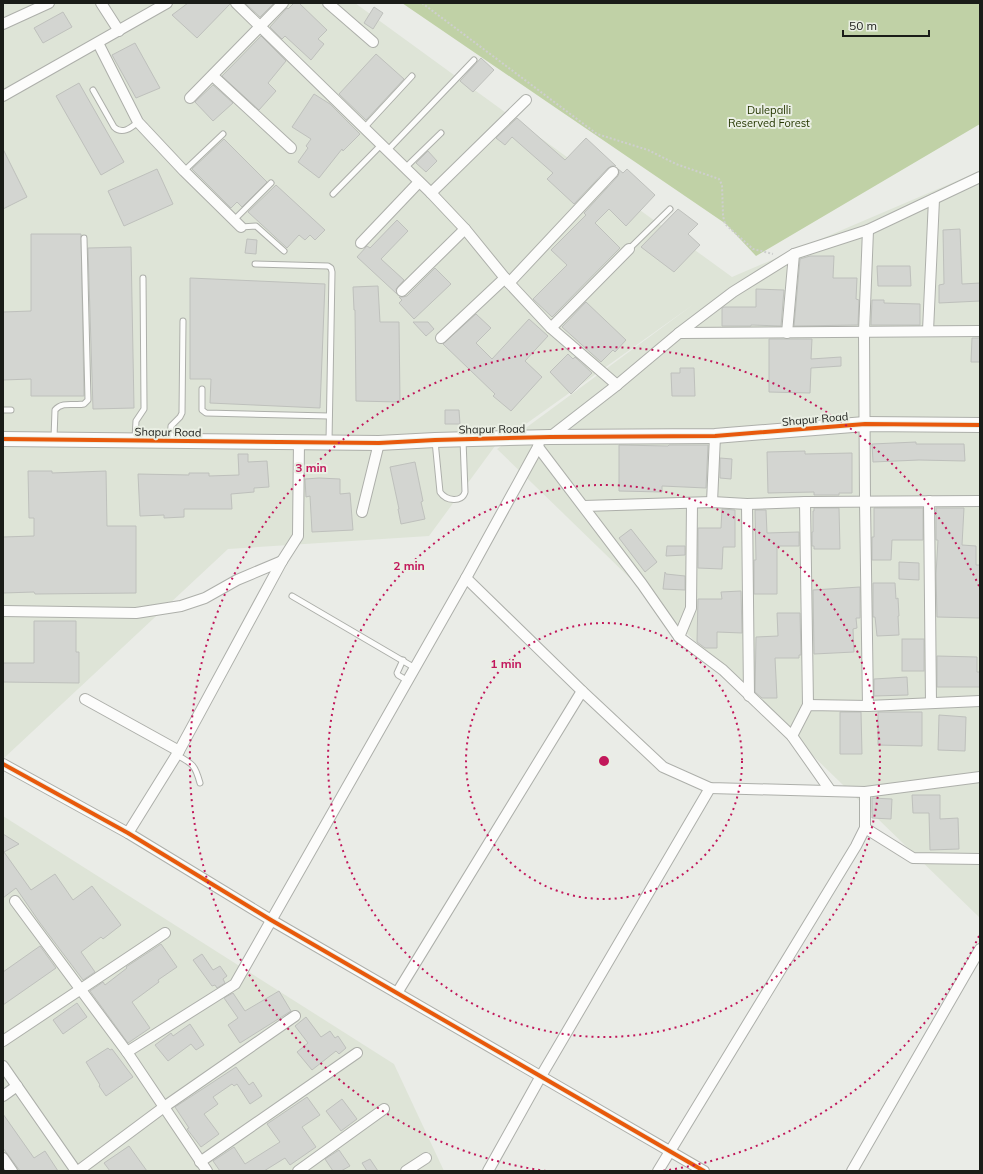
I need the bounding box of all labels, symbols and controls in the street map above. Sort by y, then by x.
scale bar [843,12,929,38]
text: 50 m [849,18,877,33]
park label: Dulepalli Reserved Forest [728,103,810,130]
street label: Shapur Road [781,409,849,429]
street label: Shapur Road [459,421,525,437]
street label: Shapur Road [135,424,201,440]
text: 3 min [295,460,327,475]
text: 2 min [393,558,425,573]
text: 1 min [490,656,522,671]
centre of rings [597,754,611,768]

